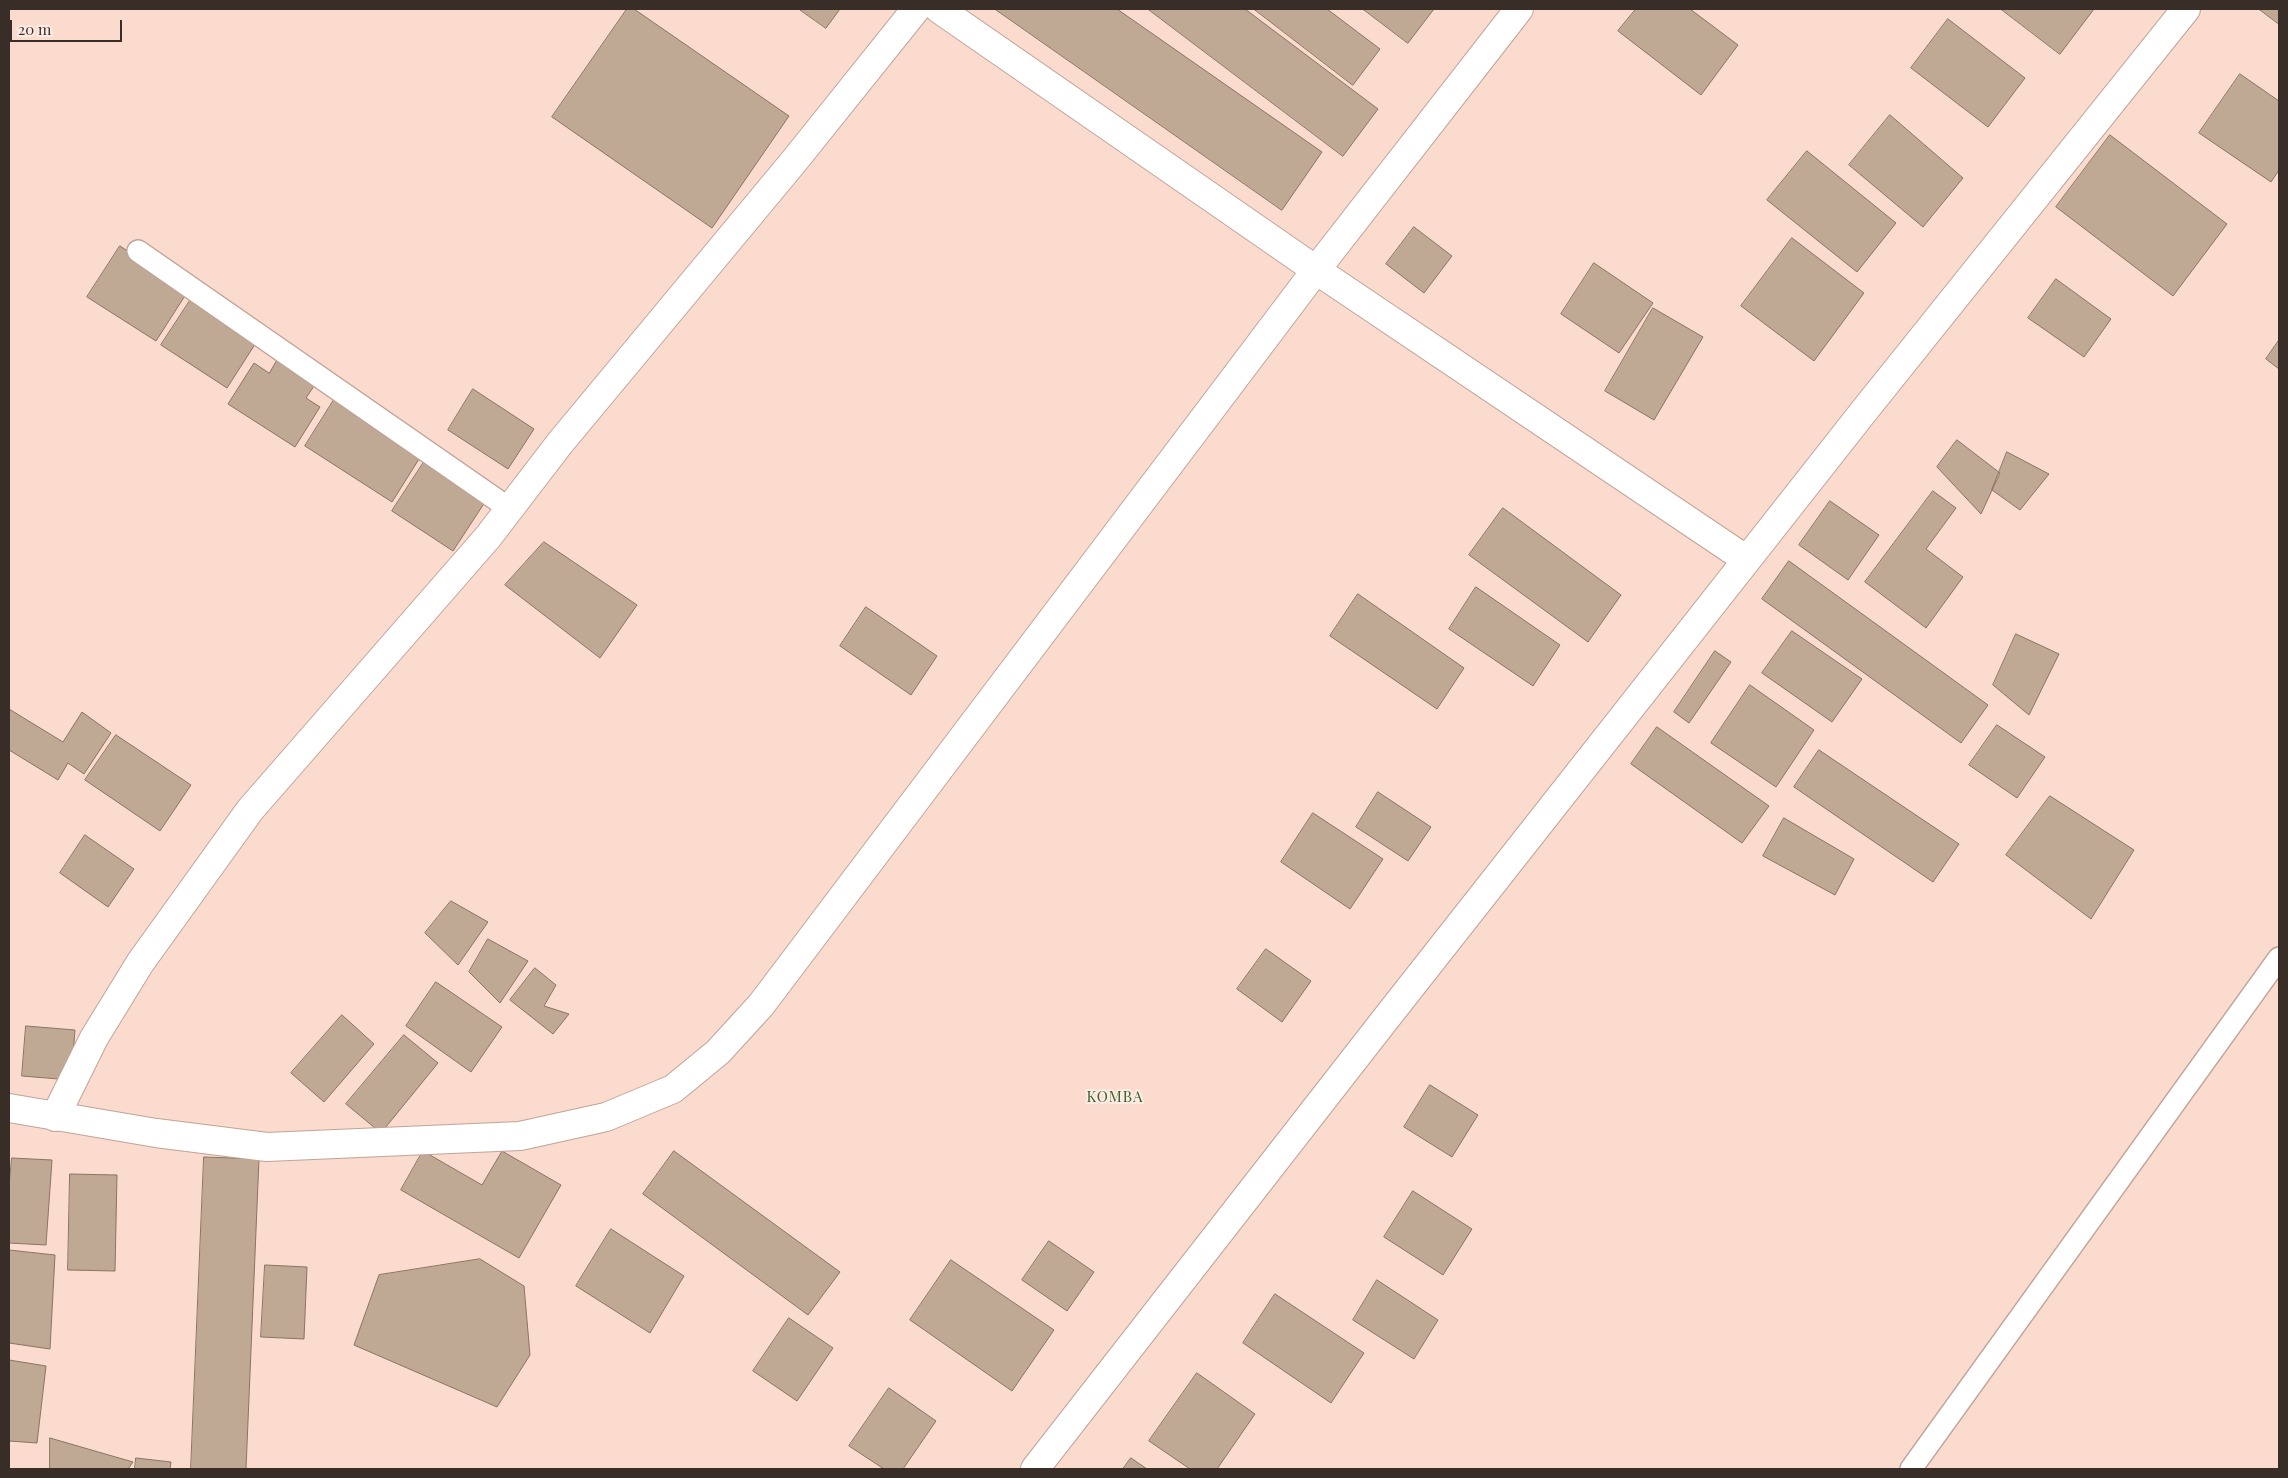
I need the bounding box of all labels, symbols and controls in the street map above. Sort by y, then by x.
scale bar [12,10,125,42]
text: 20 m [18,19,51,39]
district label: KOMBA [1086,1088,1144,1106]

